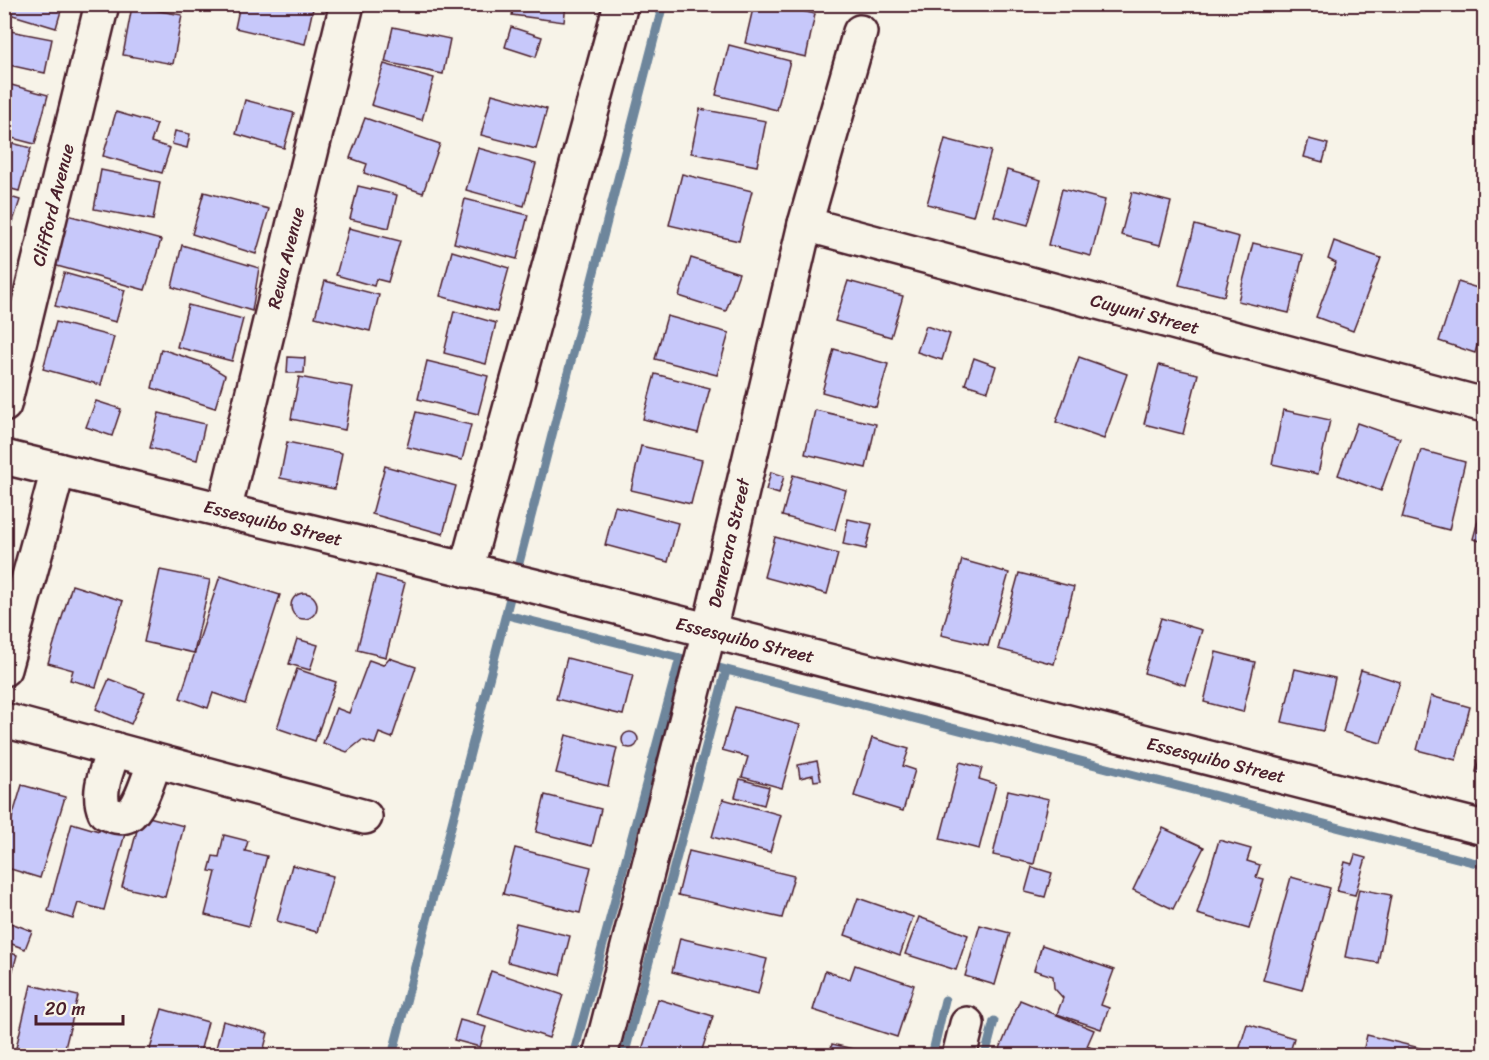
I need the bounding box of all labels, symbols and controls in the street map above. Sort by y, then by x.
street label: Clifford Avenue [22,140,84,270]
street label: Rewa Avenue [258,204,314,312]
street label: Cuyuni Street [1087,284,1203,344]
street label: Demerara Street [699,474,760,611]
street label: Essesquibo Street [200,490,346,556]
street label: Essesquibo Street [672,607,818,673]
street label: Essesquibo Street [1143,727,1289,793]
scale bar [36,988,123,1026]
text: 20 m [45,993,85,1025]

